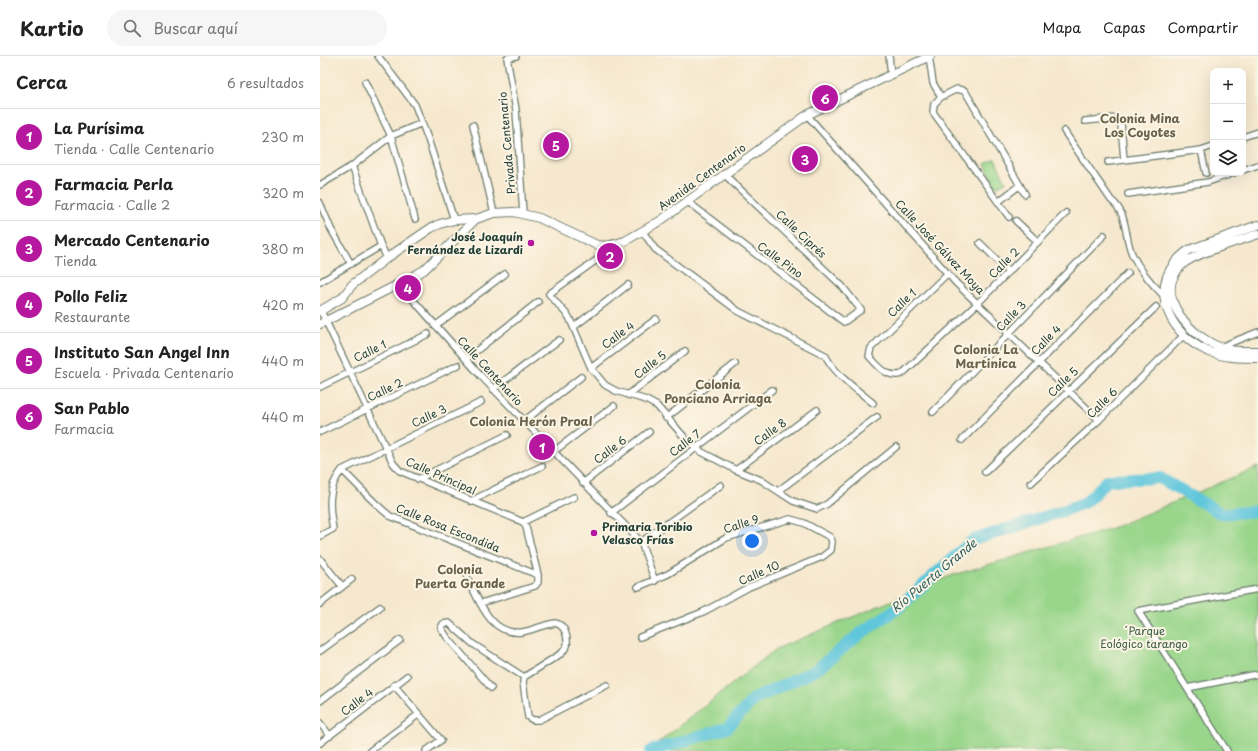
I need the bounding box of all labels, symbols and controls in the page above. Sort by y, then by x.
search box [107,10,387,46]
text: Kartio [20,14,83,42]
text: Buscar aquí [153,16,238,39]
icon: search [121,17,143,39]
text: Mapa [1043,17,1081,38]
text: Capas [1103,17,1145,38]
text: Compartir [1167,17,1238,38]
map controls [1210,68,1246,176]
button: + [1210,68,1246,104]
text: Cerca [16,69,67,95]
text: 6 resultados [227,73,304,92]
pin: 6 [812,83,838,113]
street label: Privada Centenario [494,91,519,195]
button: − [1210,104,1246,140]
district label: Colonia Mina Los Coyotes [1100,109,1181,141]
text: La Purísima [54,116,144,139]
text: 1 [26,127,32,146]
text: 230 m [262,127,304,146]
pin: 5 [543,130,569,160]
text: Tienda · Calle Centenario [54,139,214,158]
street label: Avenida Centenario [654,139,749,214]
button: layers [1210,140,1246,176]
pin: 3 [792,144,818,174]
text: Farmacia Perla [54,172,173,195]
text: 2 [24,183,34,202]
text: 320 m [262,183,304,202]
text: Farmacia · Calle 2 [54,195,170,214]
street label: Calle José Gálvez Moya [892,195,989,298]
street label: Calle Ciprés [772,206,830,262]
text: Mercado Centenario [54,228,210,251]
place label: José Joaquín Fernández de Lizardi [407,228,523,258]
street label: Calle Pino [754,237,807,282]
marker: José Joaquín Fernández de Lizardi [526,238,536,248]
text: 3 [25,239,33,258]
text: 380 m [261,239,304,258]
pin: 2 [597,241,623,271]
street label: Calle 2 [984,243,1023,282]
text: Tienda [54,251,97,270]
pin: 4 [395,273,421,303]
text: Pollo Feliz [54,284,128,307]
street label: Calle 1 [883,284,920,321]
text: 4 [25,295,33,314]
text: 420 m [262,295,304,314]
street label: Calle 3 [992,296,1030,335]
text: Restaurante [54,307,130,326]
street label: Calle 4 [598,317,638,353]
street label: Calle 4 [1026,320,1065,359]
street label: Calle Centenario [454,332,527,409]
street label: Calle 1 [350,335,389,366]
text: Instituto San Angel Inn [54,340,230,363]
district label: Colonia La Martinica [953,340,1019,372]
street label: Calle 5 [630,347,670,383]
text: 5 [25,351,33,370]
text: 440 m [261,351,304,370]
text: Escuela · Privada Centenario [54,363,234,382]
street label: Calle 5 [1043,363,1082,401]
street label: Calle 2 [364,374,406,405]
district label: Colonia Ponciano Arriaga [664,375,772,407]
street label: Calle 6 [1082,383,1121,422]
text: San Pablo [54,396,129,419]
street label: Calle 3 [408,400,449,431]
text: 6 [24,407,34,426]
text: 440 m [261,407,304,426]
district label: Colonia Herón Proal [470,412,593,430]
street label: Calle 8 [750,414,790,449]
text: Farmacia [54,419,114,438]
street label: Calle 7 [665,425,704,460]
street label: Calle 6 [590,431,630,468]
pin: 1 [529,432,555,462]
street label: Calle Principal [403,452,479,499]
street label: Calle Rosa Escondida [393,499,503,556]
street label: Calle 9 [721,510,761,537]
place label: Primaria Toribio Velasco Frías [602,518,693,548]
marker: Primaria Toribio Velasco Frías [589,528,599,538]
your location [742,531,762,551]
water label: Río Puerta Grande [887,534,980,616]
street label: Calle 10 [736,556,782,589]
district label: Colonia Puerta Grande [415,560,505,592]
park label: ´Parque Eológico tarango [1100,622,1188,652]
street label: Calle 4 [337,683,377,720]

